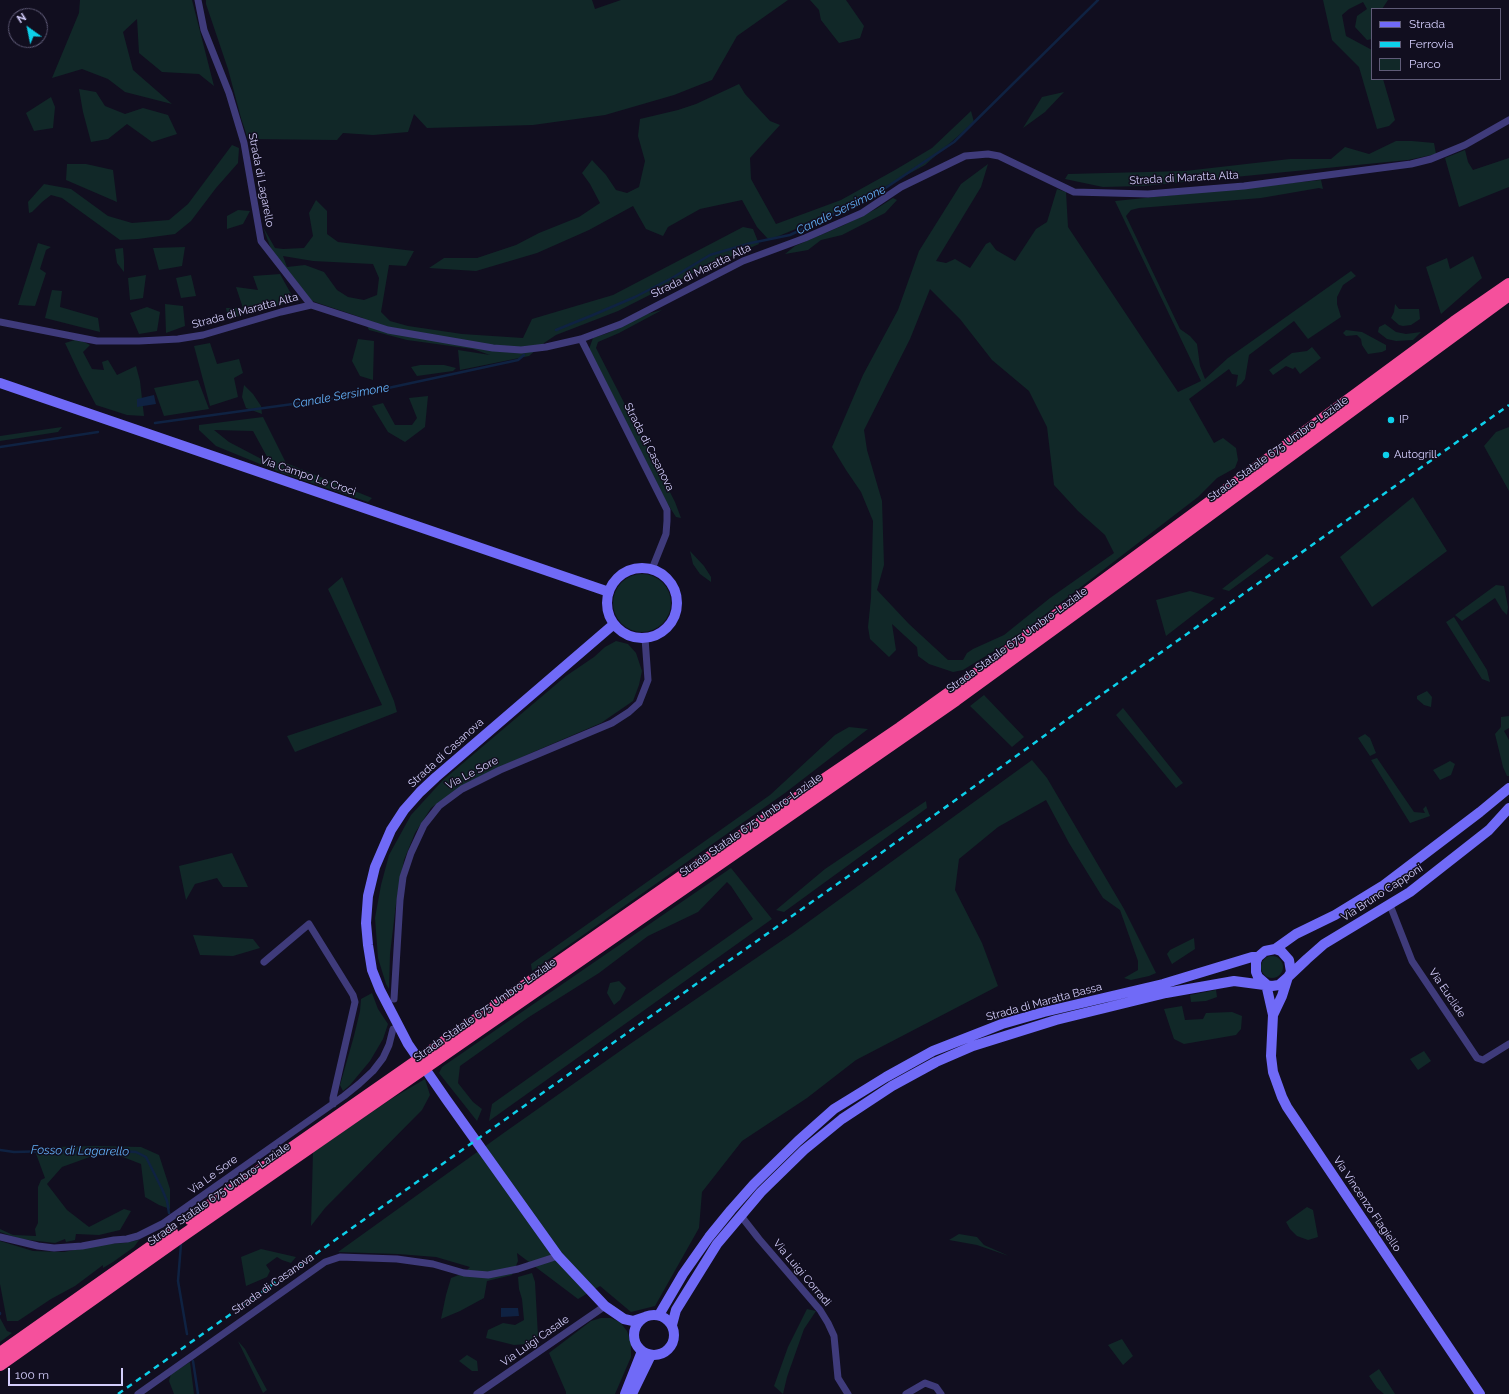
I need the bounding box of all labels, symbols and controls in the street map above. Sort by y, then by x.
north arrow [8,8,48,48]
legend [1371,8,1501,80]
text: N [15,11,29,26]
text: Strada [1409,17,1445,31]
text: Ferrovia [1409,37,1453,51]
text: Parco [1409,57,1441,71]
street label: Strada di Lagarello [245,132,277,228]
street label: Strada di Maratta Alta [1129,169,1239,187]
water label: Canale Sersimone [794,182,888,238]
street label: Strada di Maratta Alta [649,241,753,301]
street label: Strada di Maratta Alta [190,290,300,332]
water label: Canale Sersimone [292,380,390,412]
street label: Strada Statale 675 Umbro-Laziale [1205,393,1351,505]
street label: Strada di Casanova [621,401,677,493]
place label: IP [1399,413,1409,427]
marker: IP [1386,415,1396,425]
place label: Autogrill [1394,448,1437,462]
marker: Autogrill [1381,450,1391,460]
street label: Via Campo Le Croci [258,453,358,499]
street label: Strada Statale 675 Umbro-Laziale [944,584,1090,696]
street label: Strada di Casanova [406,716,486,790]
street label: Via Le Sore [443,754,501,792]
street label: Strada Statale 675 Umbro-Laziale [677,771,825,879]
street label: Via Bruno Capponi [1339,862,1425,924]
street label: Strada Statale 675 Umbro-Laziale [411,956,559,1064]
street label: Via Euclide [1426,966,1468,1020]
street label: Strada di Maratta Bassa [985,980,1103,1024]
street label: Strada Statale 675 Umbro-Laziale [145,1140,293,1248]
water label: Fosso di Lagarello [31,1143,129,1159]
street label: Via Le Sore [186,1153,240,1197]
street label: Via Vincenzo Flagiello [1330,1154,1404,1254]
street label: Via Luigi Corradi [770,1237,834,1309]
street label: Strada di Casanova [229,1251,317,1317]
street label: Via Luigi Casale [498,1313,572,1369]
scale bar [10,1360,125,1386]
text: 100 m [15,1368,49,1382]

